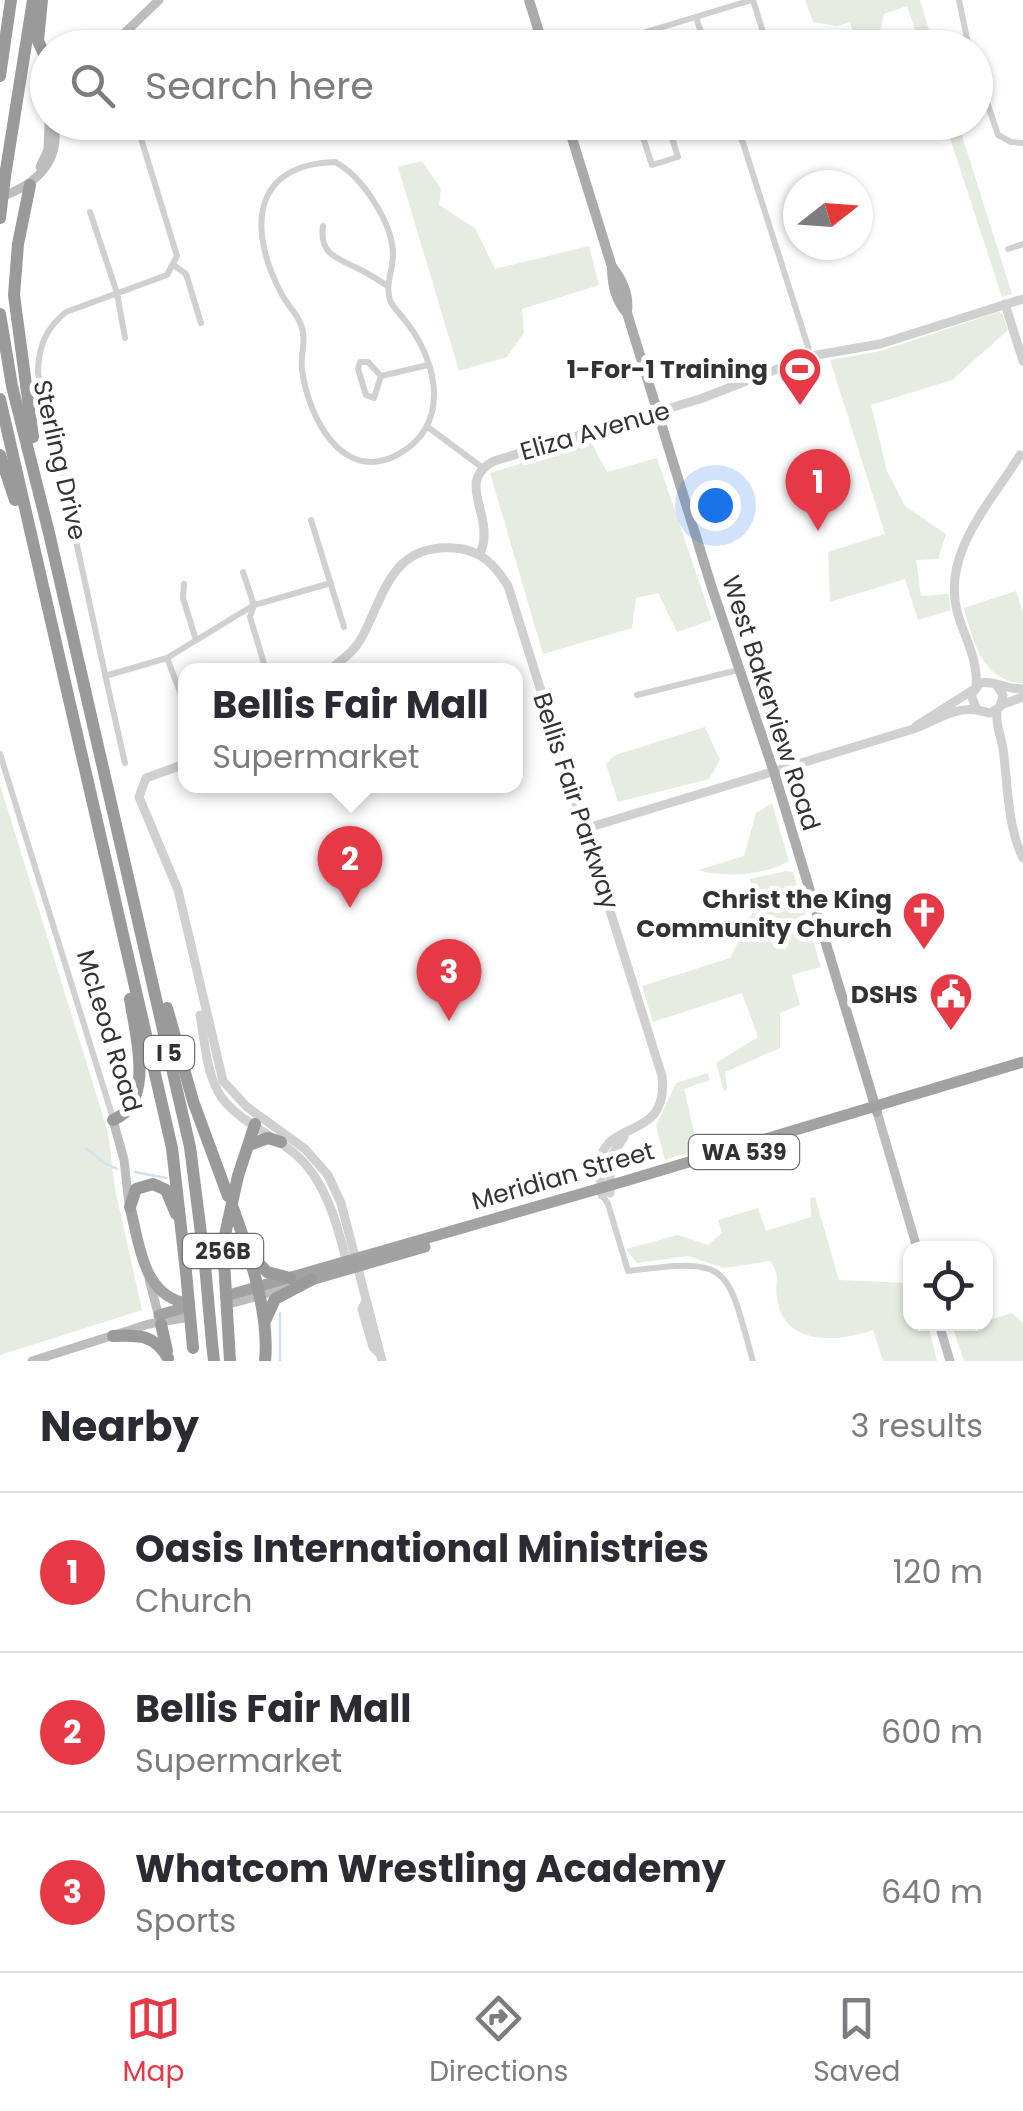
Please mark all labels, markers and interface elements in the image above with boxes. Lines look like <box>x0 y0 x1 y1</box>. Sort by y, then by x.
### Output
search box <box>30 30 993 140</box>
icon: search <box>65 58 120 113</box>
text: Search here <box>145 59 374 112</box>
north arrow <box>783 170 873 260</box>
sports icon: 1-For-1 Training <box>777 346 823 407</box>
place label: 1-For-1 Training <box>567 352 768 387</box>
street label: Sterling Drive <box>25 377 95 543</box>
street label: Eliza Avenue <box>516 393 674 469</box>
pin: 1 <box>786 448 850 531</box>
your location <box>690 480 741 531</box>
street label: West Bakerview Road <box>713 571 829 835</box>
popup <box>178 663 523 793</box>
text: Bellis Fair Mall <box>212 678 489 731</box>
street label: Bellis Fair Parkway <box>524 688 628 914</box>
text: Supermarket <box>212 734 419 779</box>
pin: 2 <box>318 826 382 908</box>
place label: Christ the King Community Church <box>636 882 892 946</box>
church icon: Christ the King Community Church <box>901 890 947 951</box>
pin: 3 <box>416 938 482 1021</box>
street label: McLeod Road <box>68 946 150 1116</box>
public building icon: DSHS <box>928 971 974 1032</box>
place label: DSHS <box>851 977 918 1012</box>
road number: I 5 <box>144 1036 194 1070</box>
street label: Meridian Street <box>468 1133 658 1219</box>
road number: WA 539 <box>689 1135 799 1169</box>
road number: 256B <box>183 1234 263 1268</box>
map controls <box>903 1241 993 1331</box>
button: locate <box>903 1241 993 1331</box>
text: Nearby <box>40 1397 199 1456</box>
text: 3 results <box>850 1403 983 1448</box>
text: Oasis International Ministries <box>135 1522 709 1575</box>
text: 1 <box>66 1549 79 1594</box>
text: 120 m <box>893 1549 983 1594</box>
text: Church <box>135 1578 253 1623</box>
text: Bellis Fair Mall <box>135 1682 412 1735</box>
text: 2 <box>63 1709 82 1754</box>
text: 600 m <box>881 1709 983 1754</box>
text: Supermarket <box>135 1738 342 1783</box>
text: Whatcom Wrestling Academy <box>135 1842 726 1895</box>
text: 3 <box>63 1869 82 1914</box>
text: 640 m <box>881 1869 983 1914</box>
text: Sports <box>135 1898 236 1943</box>
tab: Map <box>122 1991 184 2093</box>
tab: Directions <box>429 1991 568 2093</box>
tab: Saved <box>813 1991 901 2093</box>

